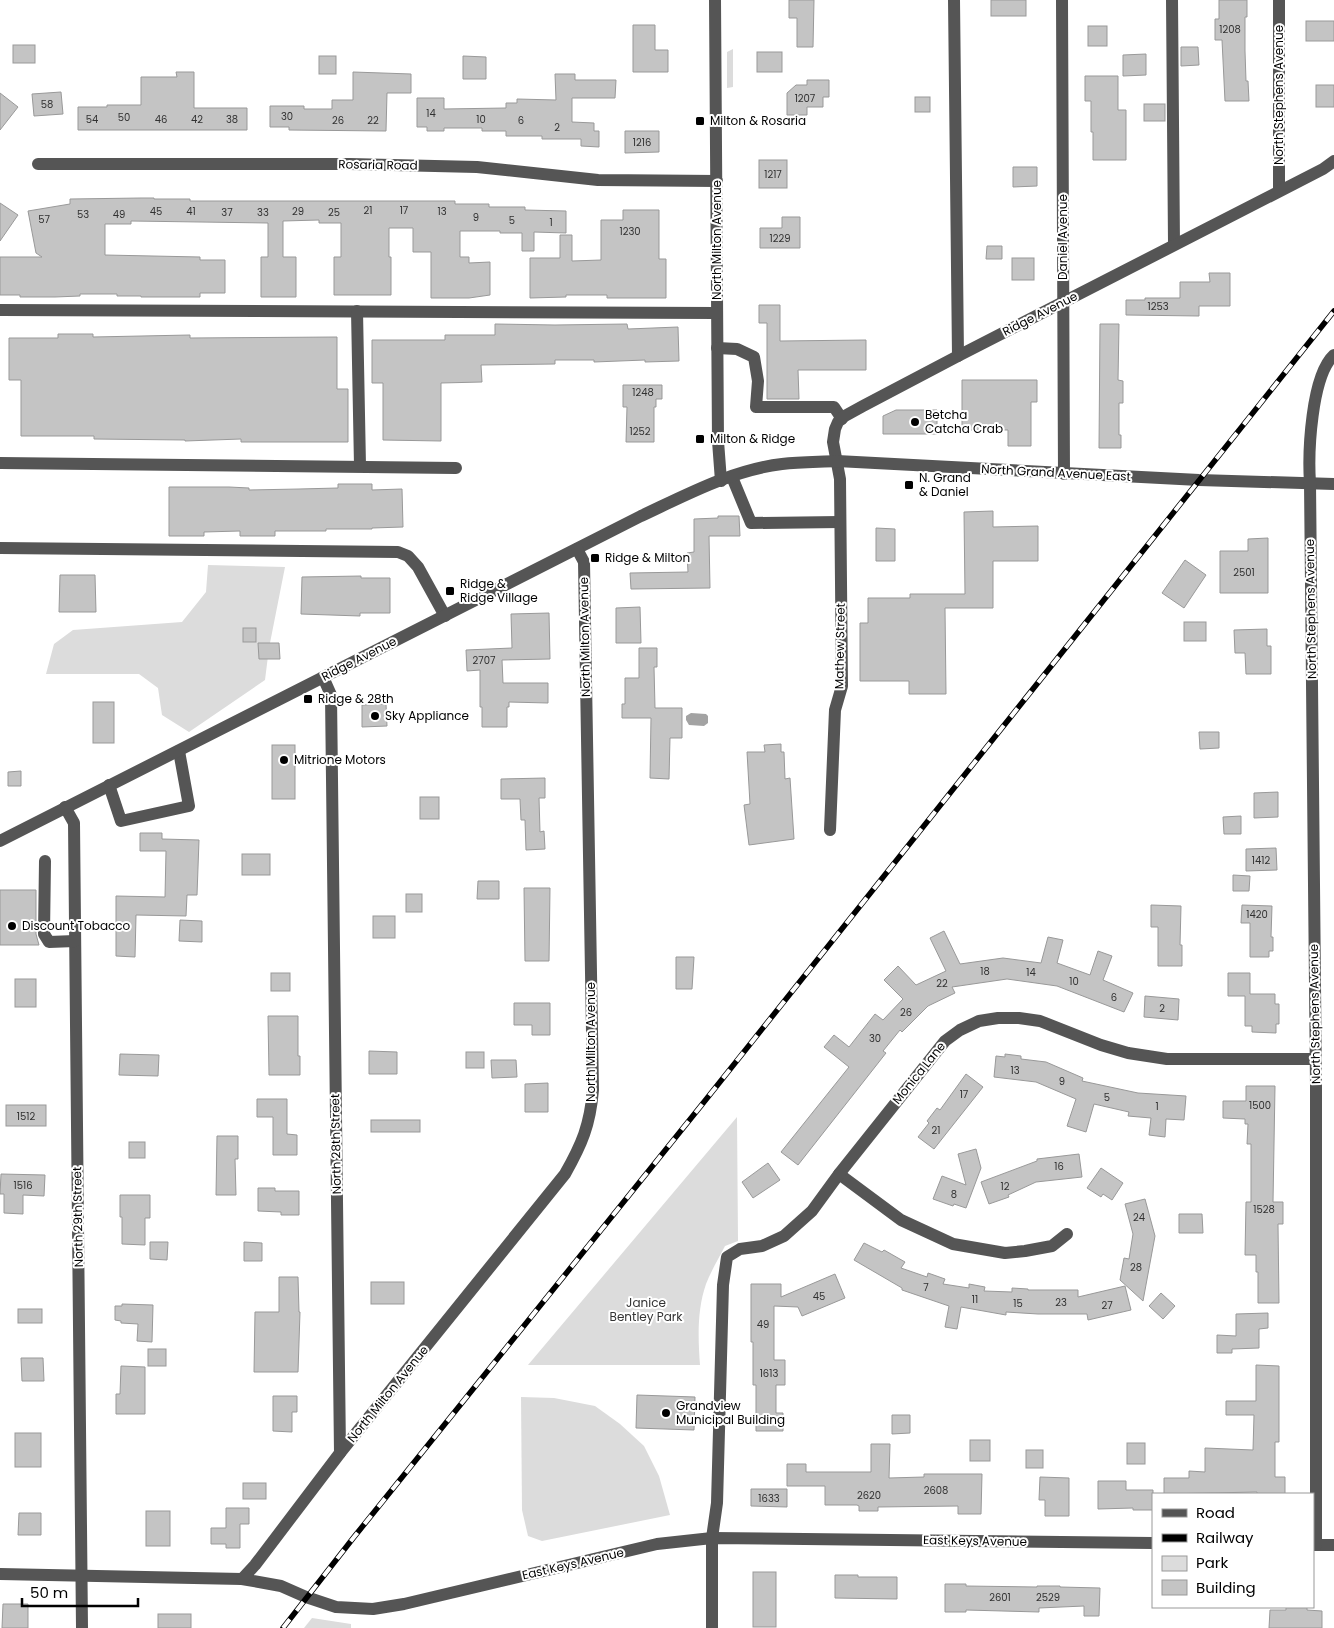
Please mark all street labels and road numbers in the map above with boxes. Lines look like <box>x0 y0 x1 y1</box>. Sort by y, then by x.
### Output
street label: North Stephens Avenue <box>1270 25 1287 165</box>
street label: Rosaria Road <box>338 155 418 174</box>
street label: North Milton Avenue <box>708 180 725 300</box>
street label: Daniel Avenue <box>1054 194 1071 280</box>
street label: Ridge Avenue <box>999 287 1080 340</box>
street label: North Grand Avenue East <box>981 460 1131 485</box>
street label: North Stephens Avenue <box>1301 539 1320 679</box>
street label: North Milton Avenue <box>575 577 594 697</box>
street label: Mathew Street <box>830 603 849 689</box>
street label: Ridge Avenue <box>318 632 399 685</box>
street label: North Stephens Avenue <box>1305 944 1324 1084</box>
street label: North Milton Avenue <box>582 982 599 1102</box>
street label: Monica Lane <box>888 1038 949 1107</box>
street label: North 28th Street <box>326 1094 345 1195</box>
street label: North 29th Street <box>68 1167 87 1268</box>
street label: North Milton Avenue <box>343 1342 432 1446</box>
street label: East Keys Avenue <box>923 1531 1027 1550</box>
street label: East Keys Avenue <box>520 1544 625 1583</box>

